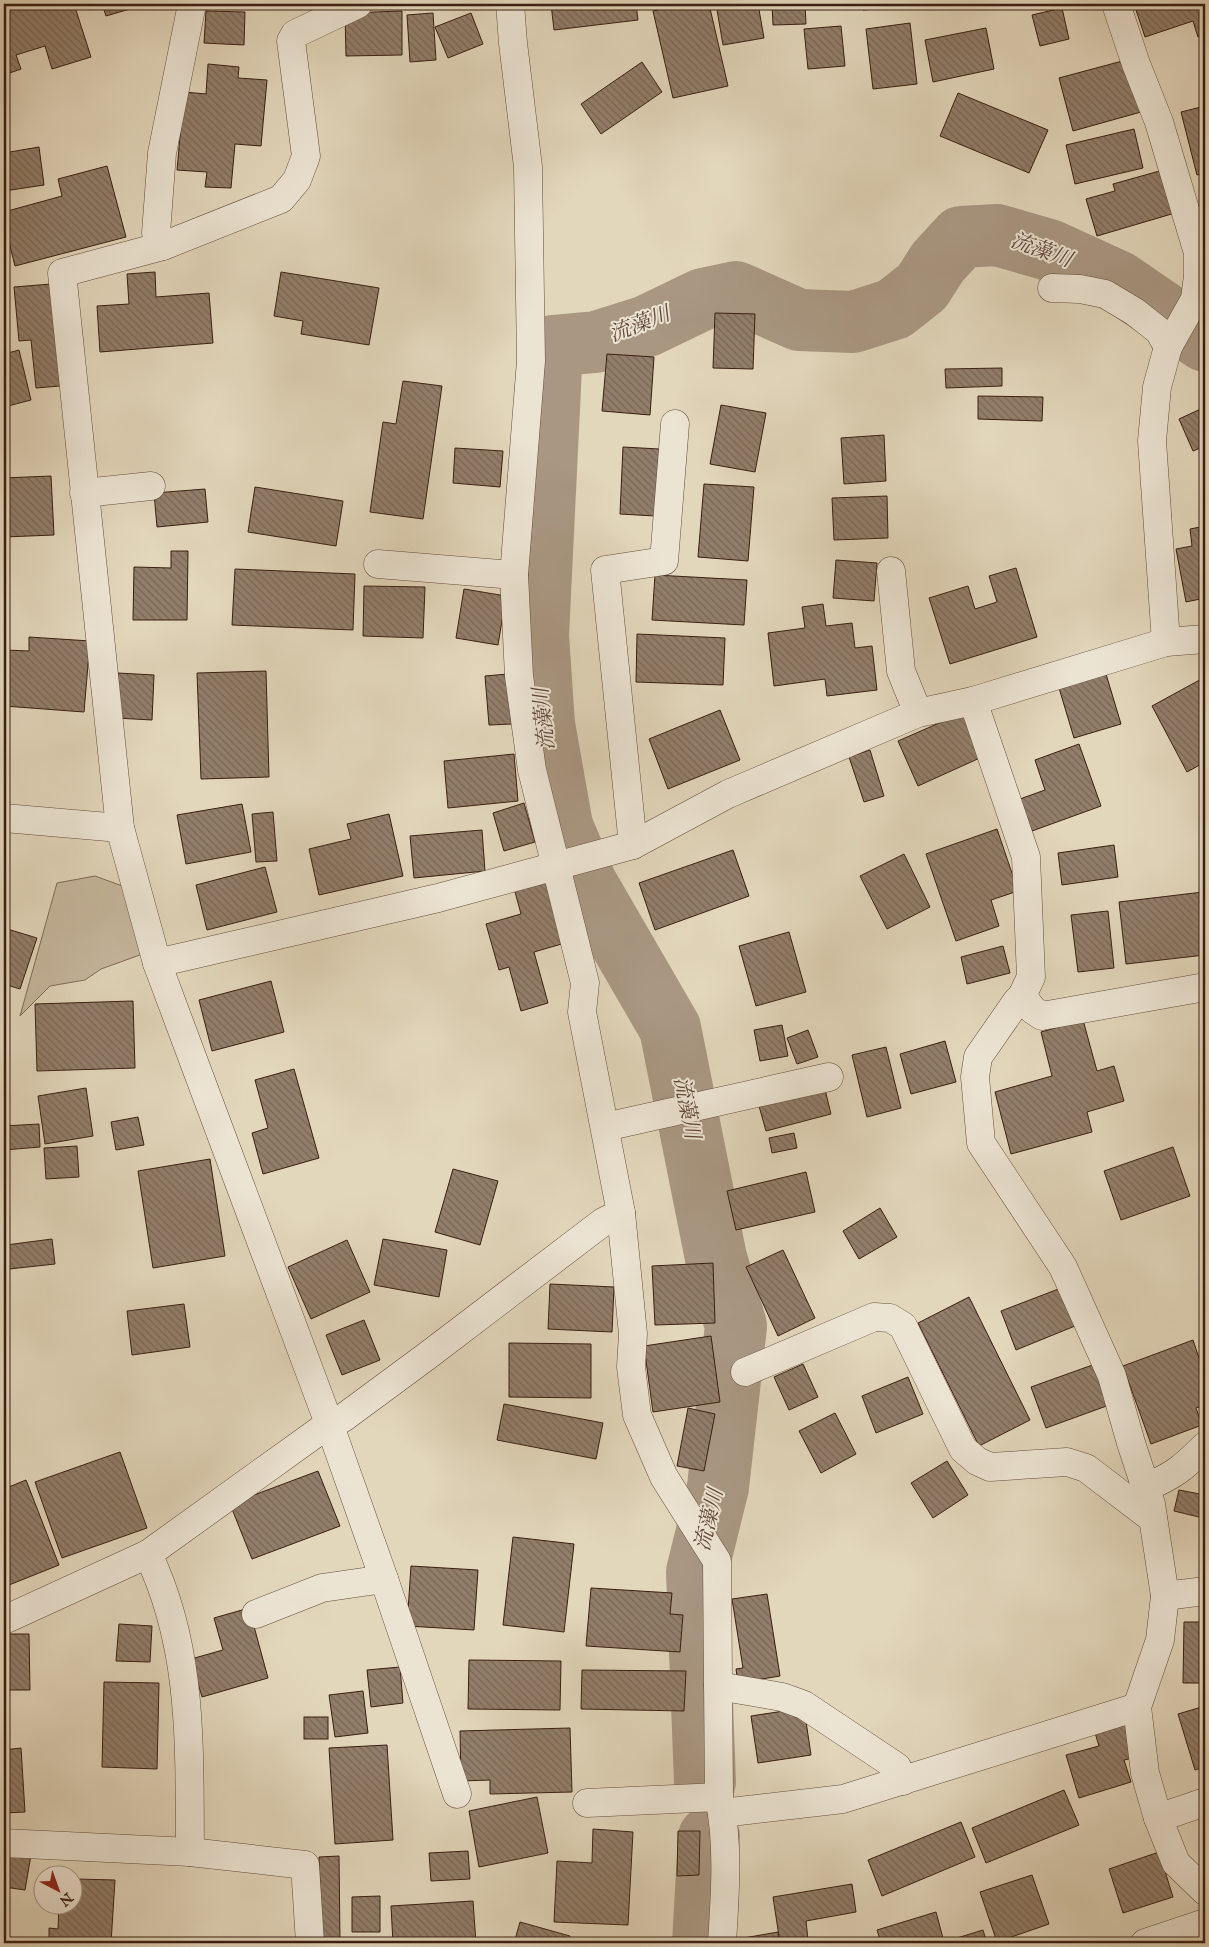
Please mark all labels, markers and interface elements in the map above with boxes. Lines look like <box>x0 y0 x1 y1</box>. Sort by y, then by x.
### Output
water label: 流藻川 <box>1007 228 1077 275</box>
water label: 流藻川 <box>606 300 676 349</box>
water label: 流藻川 <box>528 684 562 752</box>
water label: 流藻川 <box>667 1075 706 1143</box>
water label: 流藻川 <box>690 1484 731 1554</box>
north arrow <box>32 1864 82 1914</box>
text: N <box>55 1888 77 1910</box>

